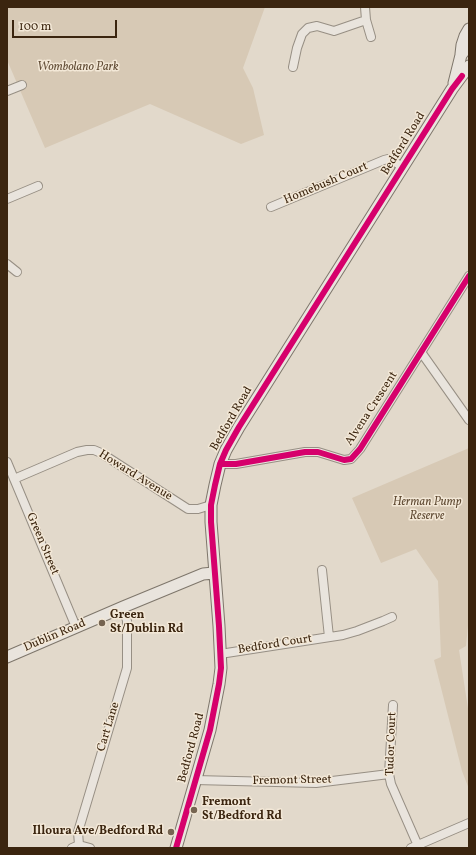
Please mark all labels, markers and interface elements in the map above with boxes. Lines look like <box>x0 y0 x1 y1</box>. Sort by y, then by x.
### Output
scale bar <box>14 12 119 38</box>
text: 100 m <box>19 19 51 35</box>
park label: Wombolano Park <box>37 61 119 75</box>
street label: Bedford Road <box>379 110 429 178</box>
street label: Homebush Court <box>282 160 370 208</box>
street label: Alvena Crescent <box>343 369 401 449</box>
street label: Bedford Road <box>208 384 256 454</box>
street label: Howard Avenue <box>96 448 174 504</box>
park label: Herman Pump Reserve <box>393 496 461 524</box>
street label: Green Street <box>22 511 62 577</box>
place label: Green St/Dublin Rd <box>110 609 183 637</box>
street label: Dublin Road <box>22 617 88 655</box>
marker: Green St/Dublin Rd <box>97 618 107 628</box>
street label: Bedford Court <box>237 632 313 658</box>
street label: Cart Lane <box>95 701 123 753</box>
street label: Bedford Road <box>176 712 208 784</box>
street label: Tudor Court <box>384 712 400 776</box>
street label: Fremont Street <box>252 773 332 789</box>
place label: Fremont St/Bedford Rd <box>202 796 282 824</box>
marker: Fremont St/Bedford Rd <box>189 805 199 815</box>
place label: Illoura Ave/Bedford Rd <box>33 825 163 839</box>
marker: Illoura Ave/Bedford Rd <box>166 827 176 837</box>

